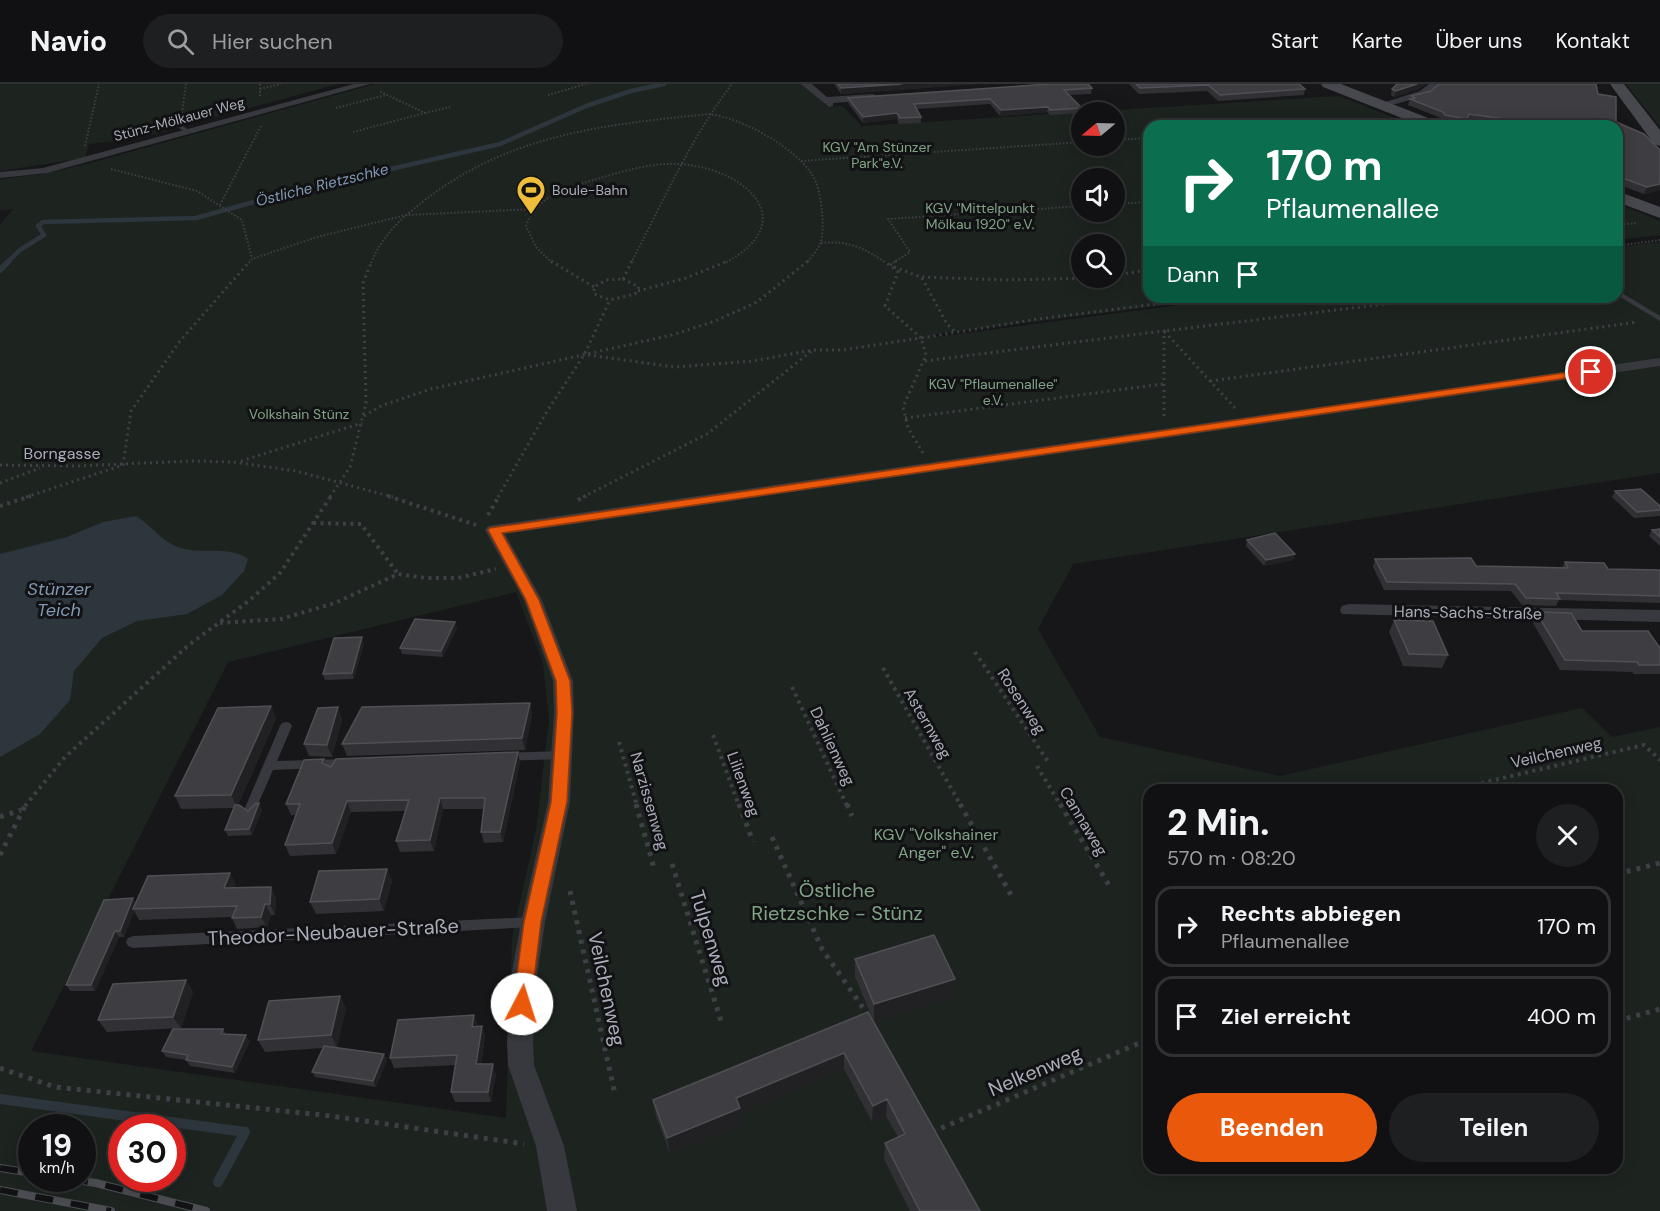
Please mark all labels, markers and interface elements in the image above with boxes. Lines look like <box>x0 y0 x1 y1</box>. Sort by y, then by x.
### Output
search box <box>143 14 563 68</box>
text: Navio <box>30 23 107 60</box>
icon: search <box>164 25 197 58</box>
text: Hier suchen <box>212 27 333 56</box>
text: Start <box>1271 27 1319 55</box>
text: Karte <box>1352 27 1403 55</box>
text: Über uns <box>1436 27 1522 55</box>
text: Kontakt <box>1555 27 1630 55</box>
street label: Stünz-Mölkauer Weg <box>112 93 247 145</box>
north arrow <box>1071 102 1125 156</box>
map controls <box>1071 102 1125 288</box>
park label: KGV "Am Stünzer Park"e.V. <box>822 138 932 172</box>
text: 170 m <box>1266 138 1383 193</box>
icon: right <box>1167 144 1245 222</box>
water label: Östliche Rietzschke <box>254 159 391 211</box>
button: sound <box>1071 168 1125 222</box>
sports icon: Boule-Bahn <box>515 174 547 216</box>
place label: Boule-Bahn <box>552 181 628 199</box>
text: Pflaumenallee <box>1266 191 1439 226</box>
park label: KGV "Mittelpunkt Mölkau 1920" e.V. <box>925 199 1035 233</box>
button: search <box>1071 234 1125 288</box>
icon: arrive <box>1231 258 1264 291</box>
text: Dann <box>1167 260 1219 289</box>
pin <box>1565 346 1616 397</box>
icon: arrive <box>1574 355 1607 388</box>
park label: KGV "Pflaumenallee" e.V. <box>929 375 1057 409</box>
park label: Volkshain Stünz <box>249 405 349 423</box>
street label: Borngasse <box>23 443 101 464</box>
water label: Stünzer Teich <box>27 577 92 622</box>
street label: Hans-Sachs-Straße <box>1394 601 1542 624</box>
street label: Rosenweg <box>992 664 1051 738</box>
street label: Asternweg <box>899 684 956 763</box>
street label: Dahlienweg <box>805 703 860 789</box>
street label: Veilchenweg <box>1509 732 1604 773</box>
street label: Lilienweg <box>722 749 765 820</box>
street label: Narzissenweg <box>625 750 674 853</box>
street label: Cannaweg <box>1055 783 1112 860</box>
text: 2 Min. <box>1167 799 1269 846</box>
button: close <box>1536 804 1599 867</box>
park label: KGV "Volkshainer Anger" e.V. <box>874 824 998 863</box>
text: 570 m · 08:20 <box>1167 845 1296 871</box>
park label: Östliche Rietzschke - Stünz <box>751 877 923 926</box>
street label: Tulpenweg <box>684 887 738 989</box>
text: Rechts abbiegen <box>1221 899 1401 928</box>
icon: right <box>1170 910 1203 943</box>
street label: Theodor-Neubauer-Straße <box>207 912 459 952</box>
text: 170 m <box>1537 912 1596 941</box>
text: Pflaumenallee <box>1221 928 1349 954</box>
street label: Veilchenweg <box>582 930 632 1048</box>
position arrow <box>490 972 554 1036</box>
icon: arrive <box>1170 1000 1203 1033</box>
text: Ziel erreicht <box>1221 1002 1351 1031</box>
text: 400 m <box>1527 1002 1596 1031</box>
street label: Nelkenweg <box>984 1040 1086 1102</box>
button: Beenden <box>1167 1093 1377 1162</box>
button: Teilen <box>1389 1093 1599 1162</box>
speed limit sign: 30 <box>108 1114 186 1192</box>
text: 19 <box>42 1126 72 1165</box>
text: km/h <box>39 1158 75 1178</box>

